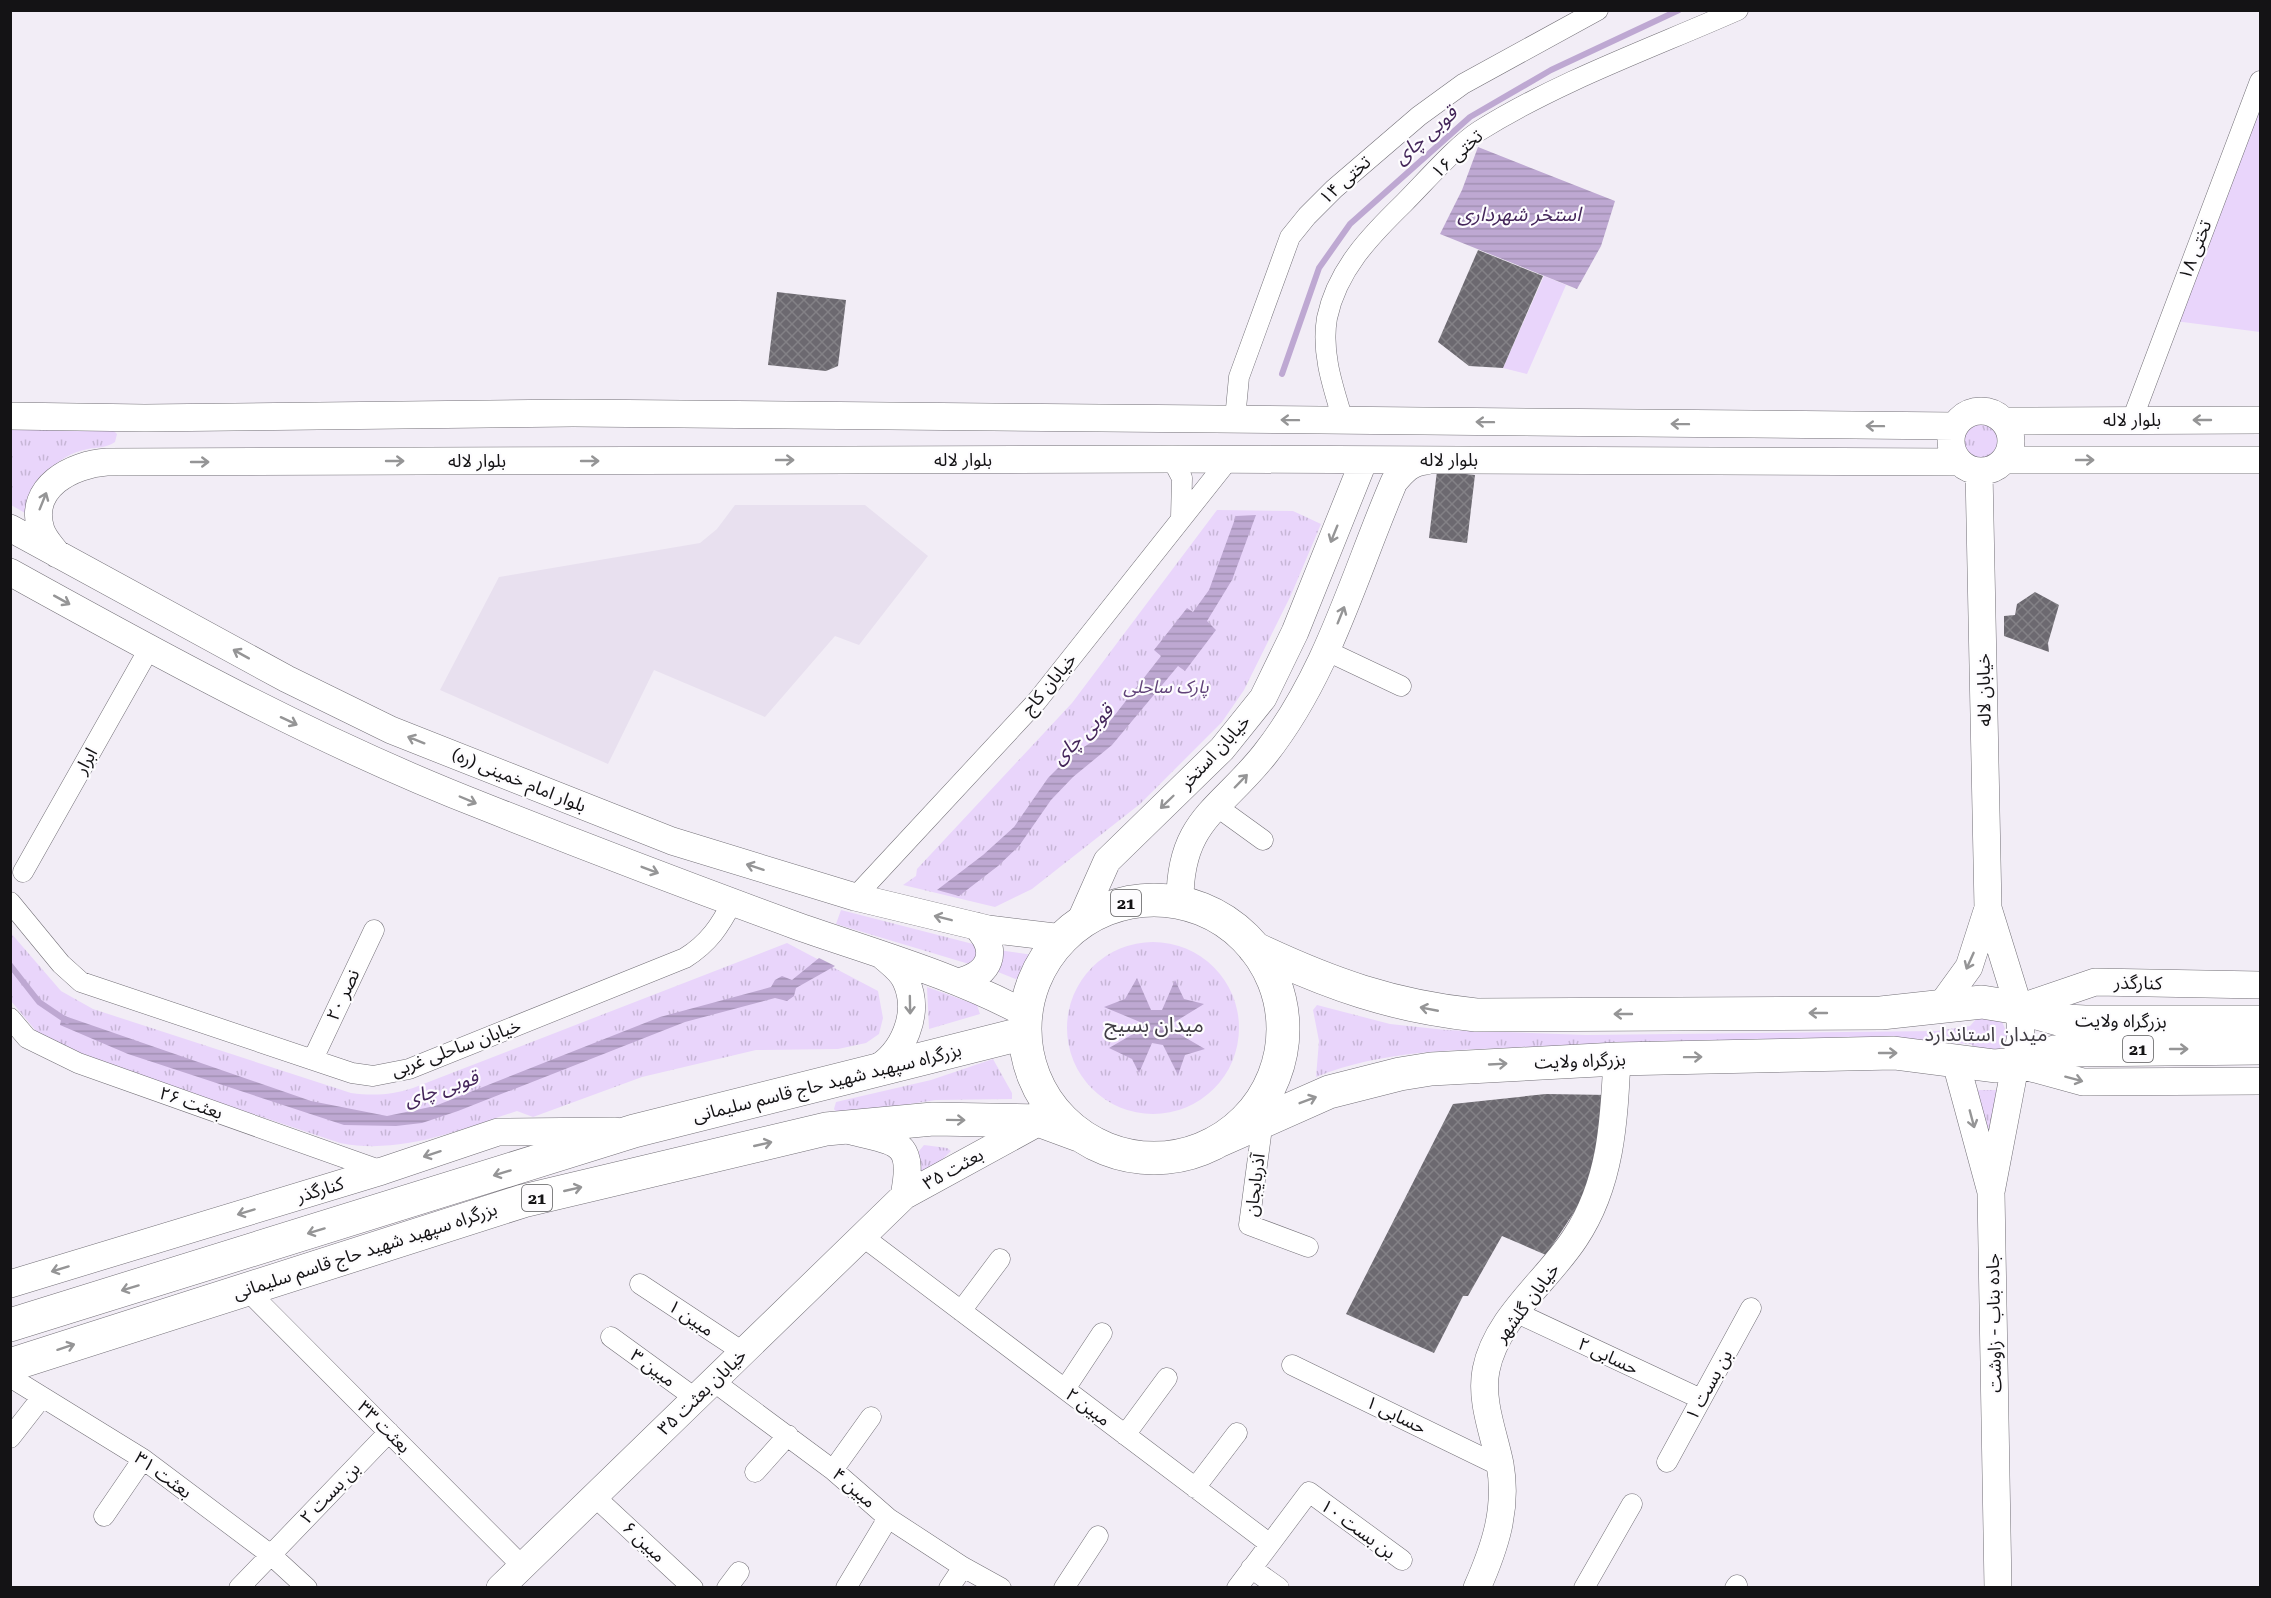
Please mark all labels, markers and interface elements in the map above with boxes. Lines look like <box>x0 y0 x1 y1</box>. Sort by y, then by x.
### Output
water label: قوبی چای <box>1388 100 1464 170</box>
street label: تختی ۱۶ <box>1427 125 1487 183</box>
street label: تختی ۱۴ <box>1315 151 1375 209</box>
water label: استخر شهرداری <box>1457 202 1583 226</box>
street label: تختی ۱۸ <box>2174 217 2216 283</box>
street label: بلوار لاله <box>2103 409 2161 431</box>
one-way arrow <box>1281 414 1301 425</box>
one-way arrow <box>2193 414 2213 426</box>
one-way arrow <box>1476 416 1496 427</box>
one-way arrow <box>1671 418 1691 430</box>
one-way arrow <box>1866 420 1886 432</box>
street label: بلوار لاله <box>934 449 992 471</box>
street label: بلوار لاله <box>1420 449 1478 471</box>
street label: بلوار لاله <box>448 450 506 472</box>
one-way arrow <box>775 454 795 466</box>
one-way arrow <box>2074 454 2094 466</box>
one-way arrow <box>385 455 405 467</box>
one-way arrow <box>580 455 600 467</box>
one-way arrow <box>190 456 210 468</box>
one-way arrow <box>39 493 50 511</box>
one-way arrow <box>1328 524 1339 542</box>
one-way arrow <box>52 595 70 606</box>
one-way arrow <box>1336 607 1347 625</box>
one-way arrow <box>232 648 250 659</box>
street label: خیابان کاج <box>1017 649 1083 721</box>
street label: خیابان لاله <box>1972 653 1996 727</box>
park label: پارک ساحلی <box>1123 676 1209 699</box>
water label: قوبی چای <box>1046 698 1120 770</box>
street label: خیابان استخر <box>1174 710 1255 794</box>
one-way arrow <box>280 716 298 728</box>
one-way arrow <box>407 733 425 744</box>
street label: بلوار امام خمینی (ره) <box>447 743 589 820</box>
street label: ابرار <box>69 744 102 779</box>
one-way arrow <box>1233 773 1248 788</box>
one-way arrow <box>458 795 476 806</box>
one-way arrow <box>1160 795 1175 809</box>
one-way arrow <box>746 861 765 872</box>
one-way arrow <box>640 865 659 876</box>
road number: 21 <box>1111 890 1141 916</box>
one-way arrow <box>934 912 953 924</box>
one-way arrow <box>1964 952 1976 970</box>
street label: نصر ۲۰ <box>322 966 364 1024</box>
street label: کنارگذر <box>2113 972 2163 994</box>
one-way arrow <box>904 994 916 1014</box>
one-way arrow <box>1419 1003 1439 1014</box>
one-way arrow <box>1809 1007 1829 1019</box>
one-way arrow <box>1614 1008 1634 1020</box>
street label: بزرگراه ولایت <box>2075 1009 2167 1033</box>
district label: میدان بسیج <box>1104 1013 1204 1040</box>
street label: خیابان ساحلی غربی <box>388 1014 524 1082</box>
district label: میدان استاندارد <box>1925 1022 2047 1046</box>
road number: 21 <box>2123 1036 2153 1062</box>
street label: بزرگراه سپهبد شهید حاج قاسم سلیمانی <box>690 1039 964 1129</box>
one-way arrow <box>2168 1043 2188 1055</box>
one-way arrow <box>1878 1047 1898 1059</box>
street label: بزرگراه ولایت <box>1534 1048 1626 1074</box>
one-way arrow <box>1683 1051 1703 1063</box>
one-way arrow <box>1488 1059 1508 1070</box>
water label: قوبی چای <box>401 1064 483 1112</box>
one-way arrow <box>2064 1074 2083 1085</box>
street label: بعثت ۲۶ <box>157 1082 226 1123</box>
one-way arrow <box>1298 1094 1316 1105</box>
one-way arrow <box>1966 1109 1978 1128</box>
one-way arrow <box>945 1114 965 1125</box>
one-way arrow <box>753 1138 772 1149</box>
street label: بعثت ۳۵ <box>919 1143 987 1194</box>
one-way arrow <box>423 1149 442 1160</box>
street label: آذربایجان <box>1240 1151 1270 1218</box>
one-way arrow <box>493 1168 512 1179</box>
street label: کنارگذر <box>293 1172 347 1208</box>
one-way arrow <box>563 1183 582 1195</box>
road number: 21 <box>522 1185 552 1211</box>
street label: بزرگراه سپهبد شهید حاج قاسم سلیمانی <box>230 1198 500 1306</box>
one-way arrow <box>237 1207 256 1218</box>
one-way arrow <box>307 1226 326 1237</box>
street label: جاده بناب - زاوشت <box>1982 1253 2006 1393</box>
street label: خیابان گلشهر <box>1489 1259 1564 1348</box>
one-way arrow <box>51 1264 70 1275</box>
one-way arrow <box>120 1284 139 1295</box>
street label: مبین ۱ <box>664 1295 718 1341</box>
street label: حسابی ۲ <box>1574 1332 1642 1380</box>
one-way arrow <box>56 1340 75 1351</box>
street label: مبین ۳ <box>626 1344 680 1392</box>
street label: خیابان بعثت ۳۵ <box>653 1344 751 1440</box>
street label: بن بست ۱ <box>1681 1346 1737 1424</box>
street label: مبین ۲ <box>1061 1383 1115 1431</box>
street label: حسابی ۱ <box>1362 1391 1430 1439</box>
street label: بعثت ۳۳ <box>354 1396 415 1457</box>
street label: بعثت ۳۱ <box>131 1447 196 1502</box>
street label: بن بست ۲ <box>295 1458 365 1528</box>
street label: مبین ۴ <box>828 1463 880 1513</box>
street label: بن بست ۱۰ <box>1316 1494 1400 1564</box>
street label: مبین ۶ <box>618 1517 670 1567</box>

